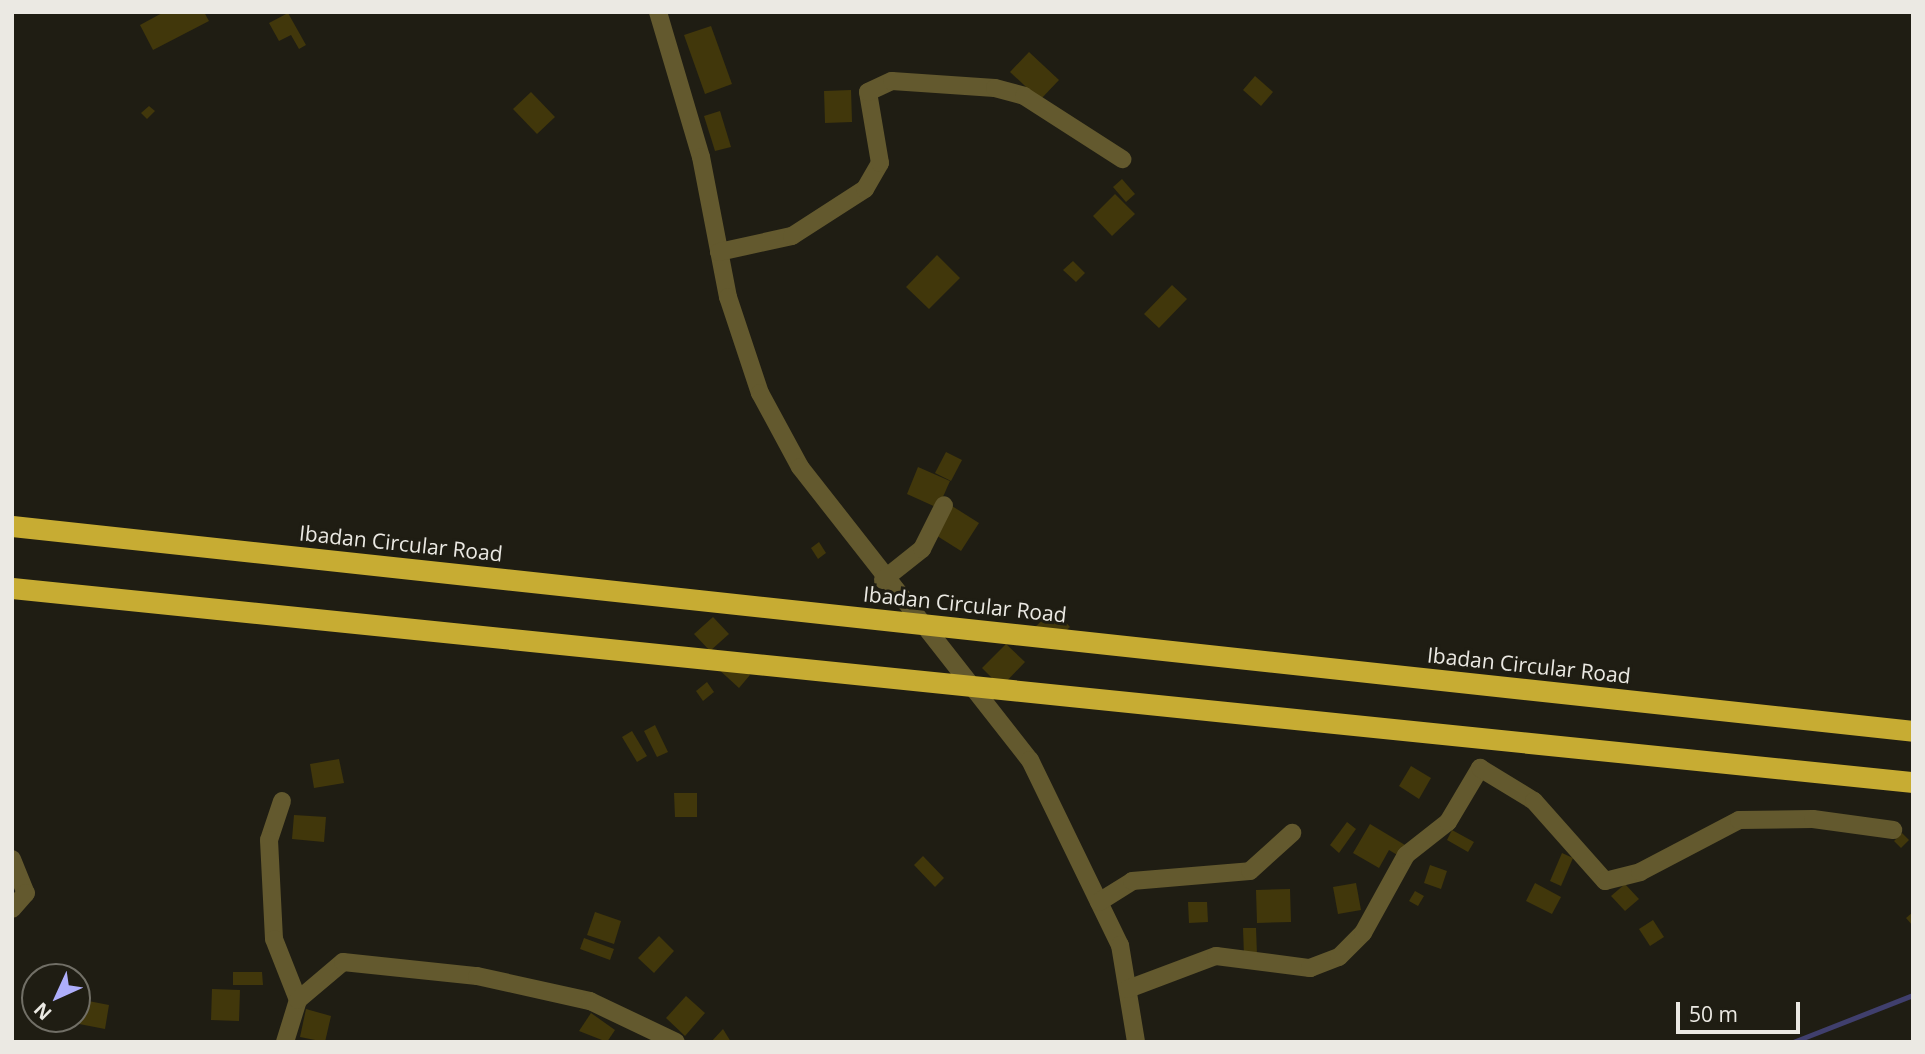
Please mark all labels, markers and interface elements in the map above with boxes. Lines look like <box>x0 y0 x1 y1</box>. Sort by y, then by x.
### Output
street label: Ibadan Circular Road <box>298 520 504 566</box>
street label: Ibadan Circular Road <box>862 581 1068 627</box>
street label: Ibadan Circular Road <box>1426 642 1632 688</box>
north arrow <box>21 963 91 1033</box>
scale bar <box>1680 988 1804 1032</box>
text: N <box>28 997 57 1026</box>
text: 50 m <box>1689 1000 1738 1028</box>

